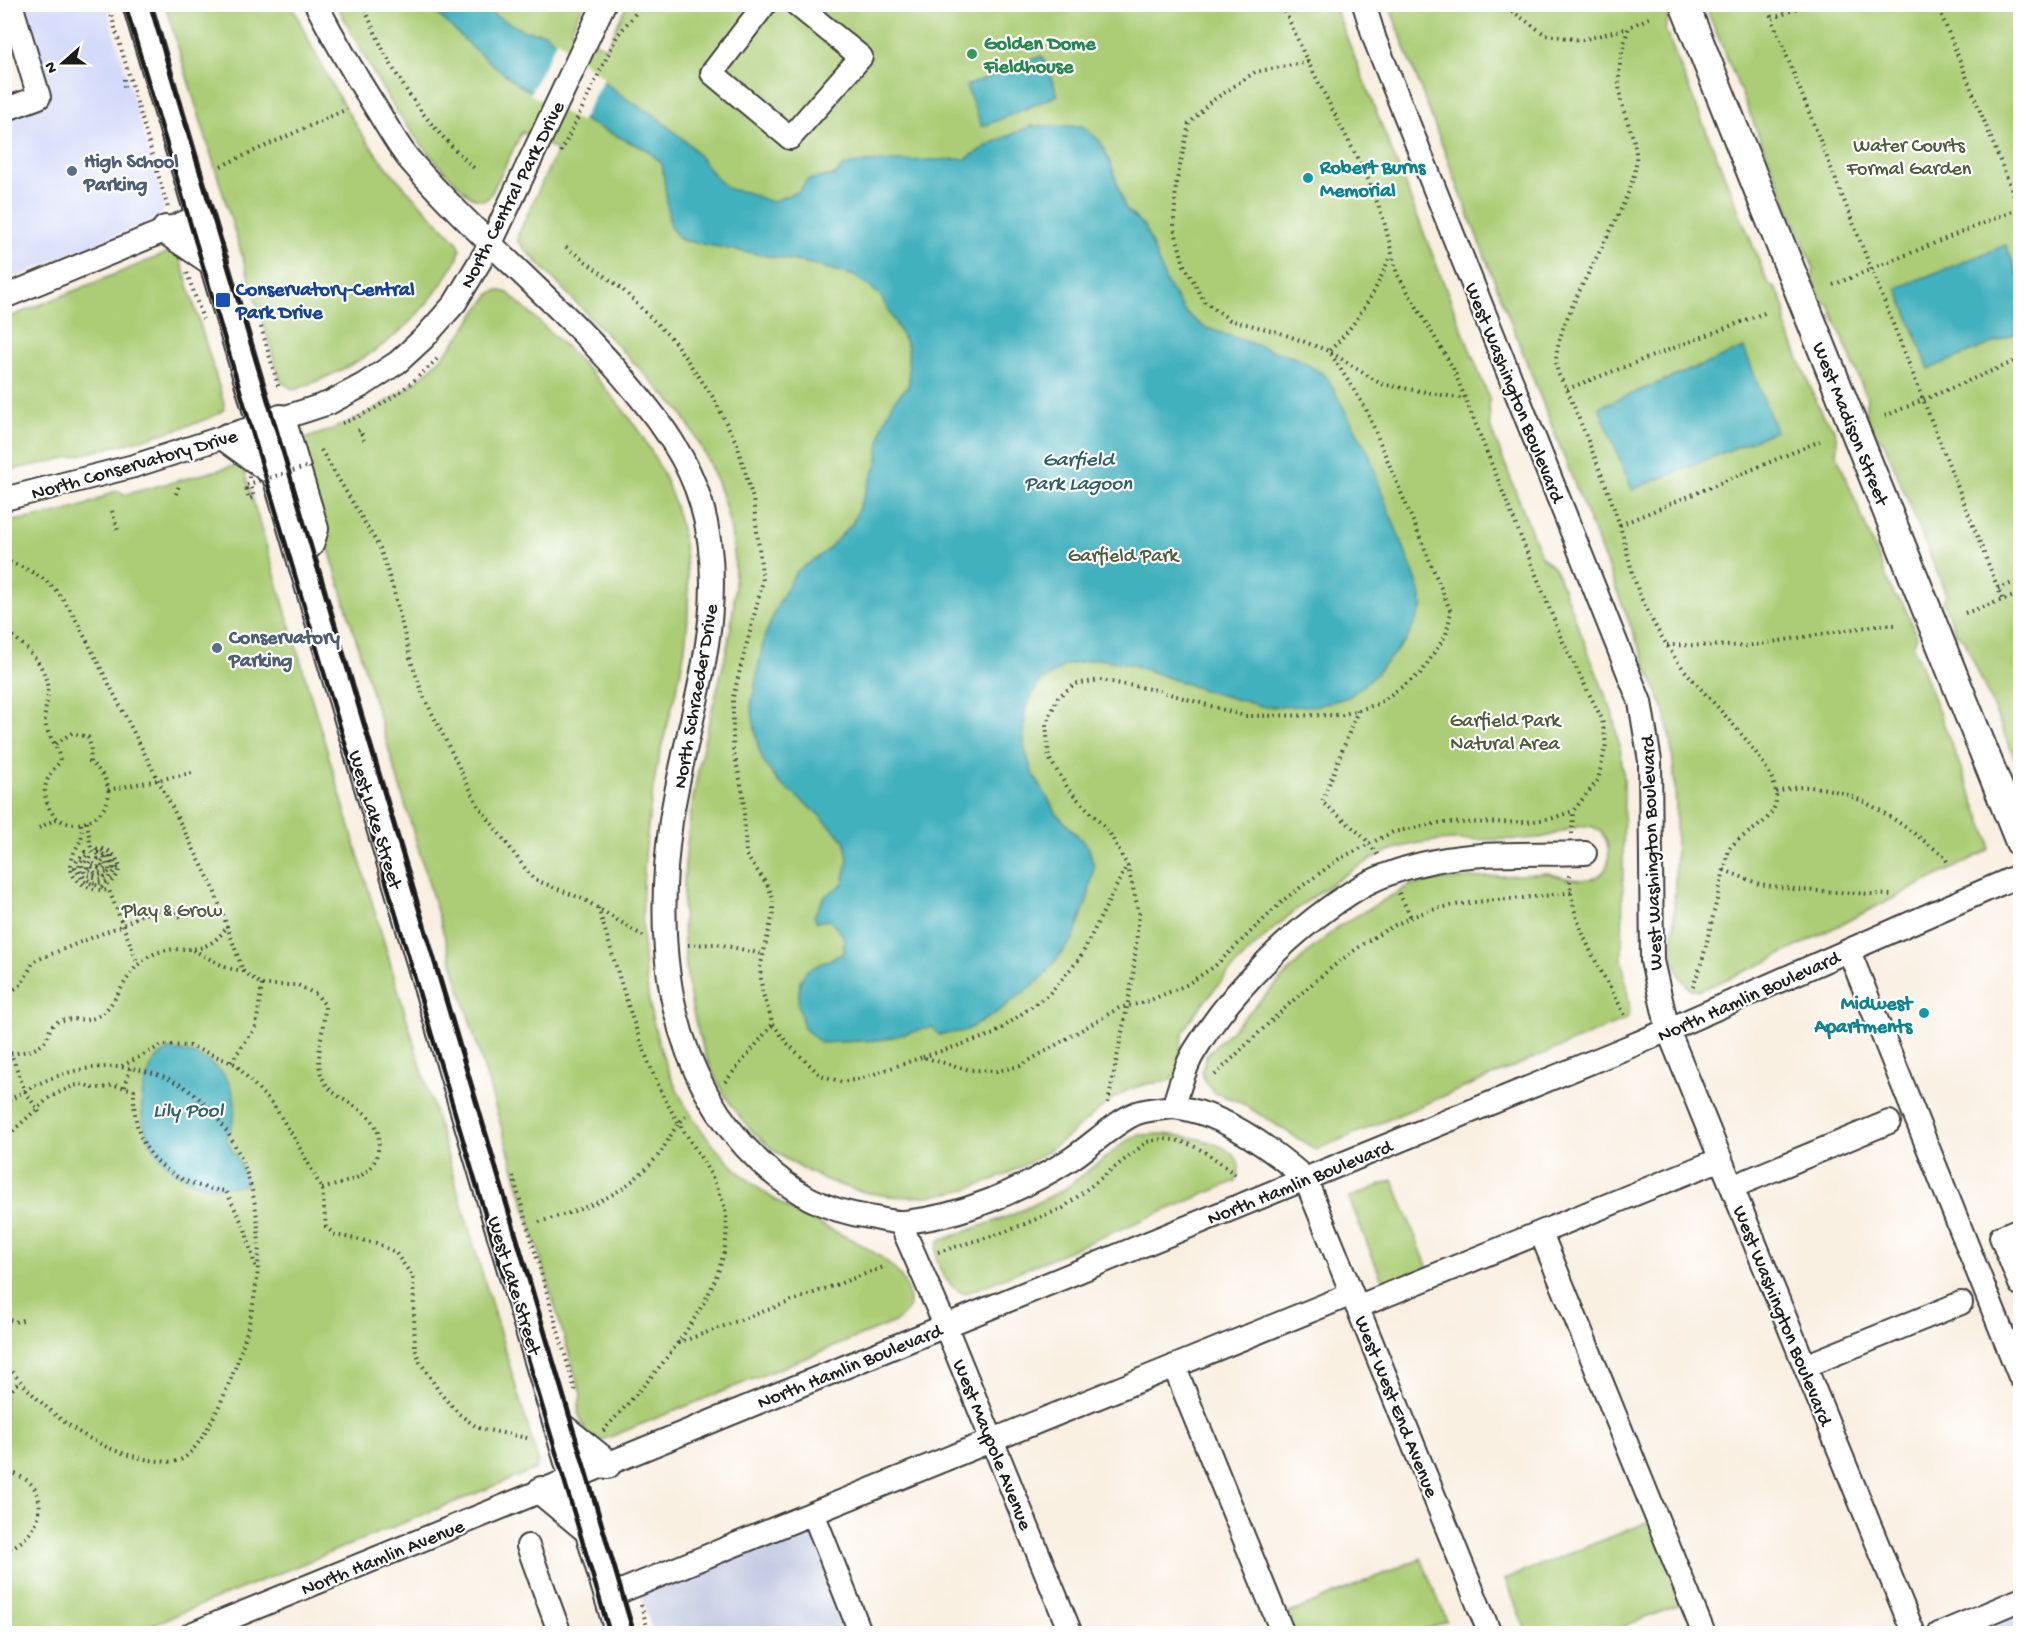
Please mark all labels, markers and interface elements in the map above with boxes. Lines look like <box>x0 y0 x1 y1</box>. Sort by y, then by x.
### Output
north arrow <box>33 33 93 93</box>
place label: Golden Dome Fieldhouse <box>983 34 1096 80</box>
marker: Golden Dome Fieldhouse <box>965 47 979 61</box>
text: N <box>41 58 63 75</box>
street label: North Central Park Drive <box>457 98 572 293</box>
park label: Water Courts Formal Garden <box>1846 136 1972 182</box>
place label: High School Parking <box>83 152 179 198</box>
place label: Robert Burns Memorial <box>1319 158 1427 204</box>
marker: High School Parking <box>65 164 79 178</box>
marker: Robert Burns Memorial <box>1301 171 1315 185</box>
place label: Conservatory-Central Park Drive <box>235 280 415 326</box>
street label: West Washington Boulevard <box>1458 280 1568 509</box>
marker: Conservatory-Central Park Drive <box>214 291 232 309</box>
street label: West Madison Street <box>1806 339 1893 511</box>
street label: North Conservatory Drive <box>29 426 241 507</box>
water label: Garfield Park Lagoon <box>1024 449 1133 498</box>
park label: Garfield Park <box>1068 546 1180 569</box>
street label: North Schraeder Drive <box>670 602 725 791</box>
place label: Conservatory Parking <box>228 628 340 674</box>
marker: Conservatory Parking <box>210 641 224 655</box>
park label: Garfield Park Natural Area <box>1450 711 1562 757</box>
street label: West Washington Boulevard <box>1638 733 1669 971</box>
street label: West Lake Street <box>342 748 406 894</box>
park label: Play & Grow <box>121 901 223 924</box>
street label: North Hamlin Boulevard <box>1655 947 1846 1049</box>
place label: Midwest Apartments <box>1813 994 1914 1040</box>
marker: Midwest Apartments <box>1917 1006 1931 1020</box>
water label: Lily Pool <box>153 1100 224 1125</box>
street label: North Hamlin Boulevard <box>1205 1136 1398 1232</box>
street label: West Washington Boulevard <box>1726 1203 1836 1432</box>
street label: West Lake Street <box>481 1214 545 1360</box>
street label: West West End Avenue <box>1348 1313 1442 1502</box>
street label: North Hamlin Boulevard <box>755 1320 948 1416</box>
street label: West Maypole Avenue <box>946 1357 1036 1535</box>
street label: North Hamlin Avenue <box>298 1516 469 1603</box>

